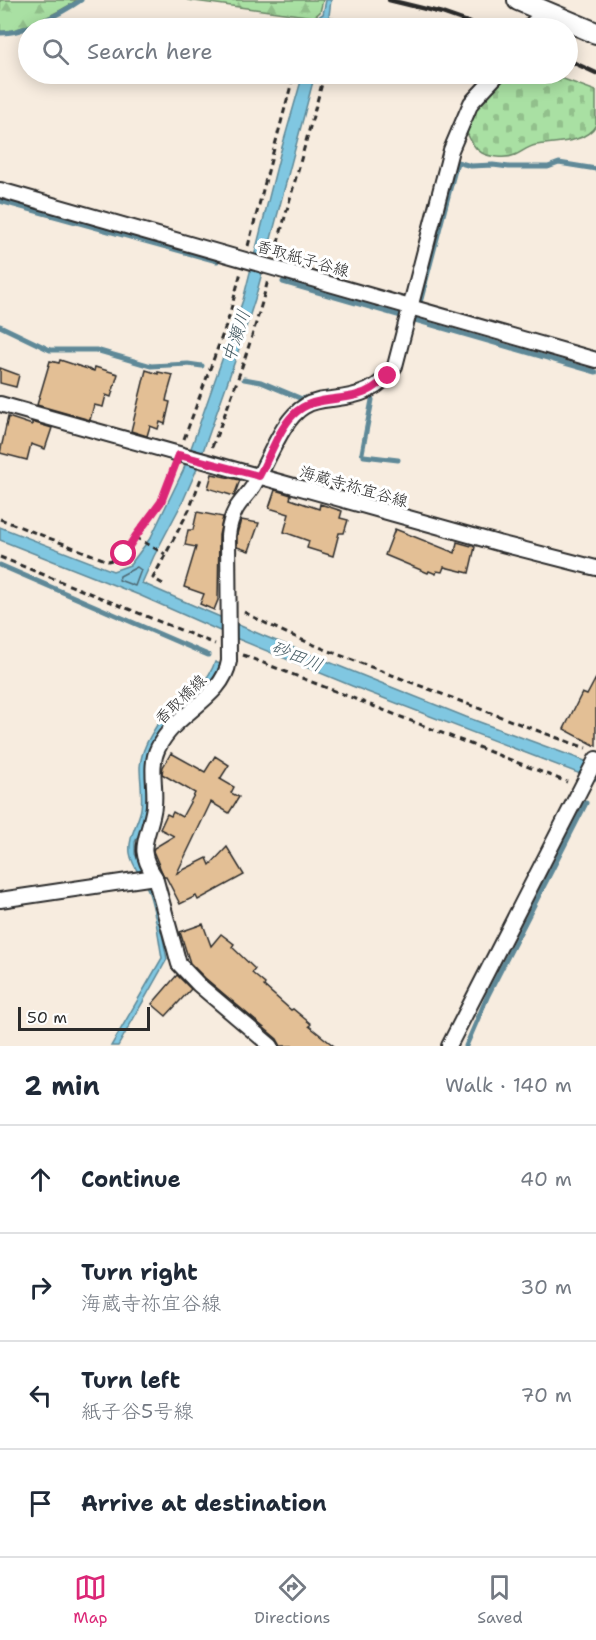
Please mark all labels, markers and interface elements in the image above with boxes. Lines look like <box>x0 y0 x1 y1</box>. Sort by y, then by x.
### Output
search box <box>18 18 578 84</box>
icon: search <box>39 35 72 68</box>
text: Search here <box>87 37 213 66</box>
street label: 香取紙子谷線 <box>254 235 352 282</box>
water label: 中瀬川 <box>216 307 256 365</box>
route end <box>374 362 400 388</box>
street label: 海蔵寺祢宜谷線 <box>297 461 411 512</box>
route start <box>110 540 136 566</box>
water label: 砂田川 <box>267 635 327 677</box>
street label: 香取橋線 <box>150 670 211 729</box>
scale bar <box>18 1004 150 1032</box>
text: 50 m <box>27 1007 67 1028</box>
text: 2 min <box>24 1068 100 1103</box>
text: Walk · 140 m <box>445 1072 572 1098</box>
icon: ahead <box>24 1163 57 1196</box>
text: Continue <box>81 1165 181 1194</box>
text: 40 m <box>520 1166 572 1192</box>
text: Turn right <box>81 1258 198 1287</box>
icon: right <box>24 1271 57 1304</box>
text: 30 m <box>520 1274 572 1300</box>
text: 海蔵寺祢宜谷線 <box>81 1290 221 1316</box>
text: Turn left <box>81 1366 180 1395</box>
icon: left <box>24 1379 57 1412</box>
text: 70 m <box>520 1382 572 1408</box>
text: 紙子谷5号線 <box>81 1398 193 1424</box>
icon: arrive <box>24 1487 57 1520</box>
text: Arrive at destination <box>81 1489 327 1518</box>
tab: Map <box>73 1571 108 1628</box>
tab: Directions <box>254 1571 331 1628</box>
tab: Saved <box>477 1571 523 1628</box>

